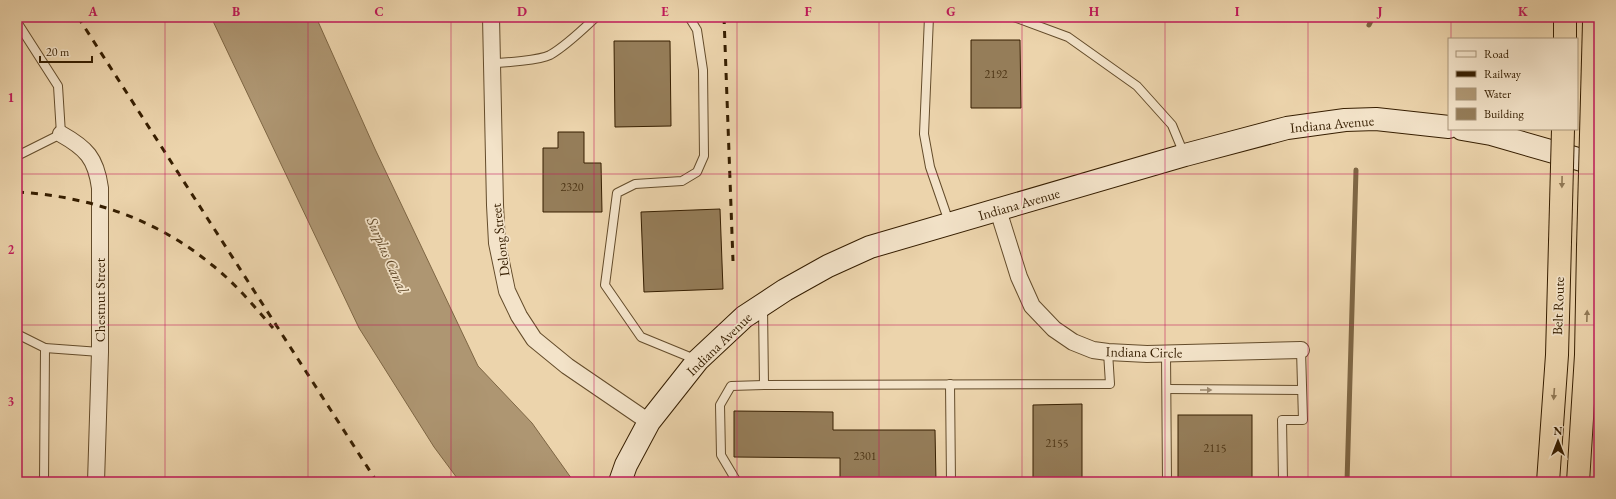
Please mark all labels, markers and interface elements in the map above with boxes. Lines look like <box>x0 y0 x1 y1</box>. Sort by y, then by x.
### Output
text: A <box>87 3 98 20</box>
text: B <box>232 3 240 20</box>
text: C <box>374 3 384 20</box>
text: D <box>517 3 527 20</box>
text: E <box>661 3 669 20</box>
text: F <box>804 3 812 20</box>
text: G <box>946 3 956 20</box>
text: H <box>1089 3 1100 20</box>
text: I <box>1235 3 1240 20</box>
text: J <box>1376 3 1383 20</box>
text: K <box>1518 3 1529 20</box>
scale bar <box>40 38 92 64</box>
legend <box>1448 38 1578 130</box>
text: 20 m <box>46 44 70 60</box>
text: Road <box>1484 46 1510 62</box>
house number: 2192 <box>984 66 1008 82</box>
text: Railway <box>1484 66 1522 82</box>
text: Water <box>1484 86 1511 102</box>
text: 1 <box>8 89 15 106</box>
text: Building <box>1484 106 1525 122</box>
street label: Indiana Avenue <box>1289 111 1375 137</box>
one-way arrow <box>1559 176 1565 189</box>
house number: 2320 <box>560 179 584 195</box>
street label: Indiana Avenue <box>976 184 1062 224</box>
street label: Delong Street <box>487 202 513 278</box>
water label: Surplus Canal <box>362 213 413 297</box>
text: 2 <box>8 241 15 258</box>
street label: Chestnut Street <box>91 257 109 342</box>
street label: Belt Route <box>1548 276 1568 335</box>
street label: Indiana Avenue <box>682 308 756 380</box>
one-way arrow <box>1583 310 1590 322</box>
street label: Indiana Circle <box>1106 342 1183 362</box>
one-way arrow <box>1200 387 1213 393</box>
one-way arrow <box>1551 388 1557 401</box>
text: 3 <box>8 393 15 410</box>
north arrow <box>1538 421 1578 461</box>
text: N <box>1554 424 1563 438</box>
house number: 2155 <box>1045 435 1069 451</box>
house number: 2115 <box>1203 440 1227 456</box>
house number: 2301 <box>853 448 877 464</box>

